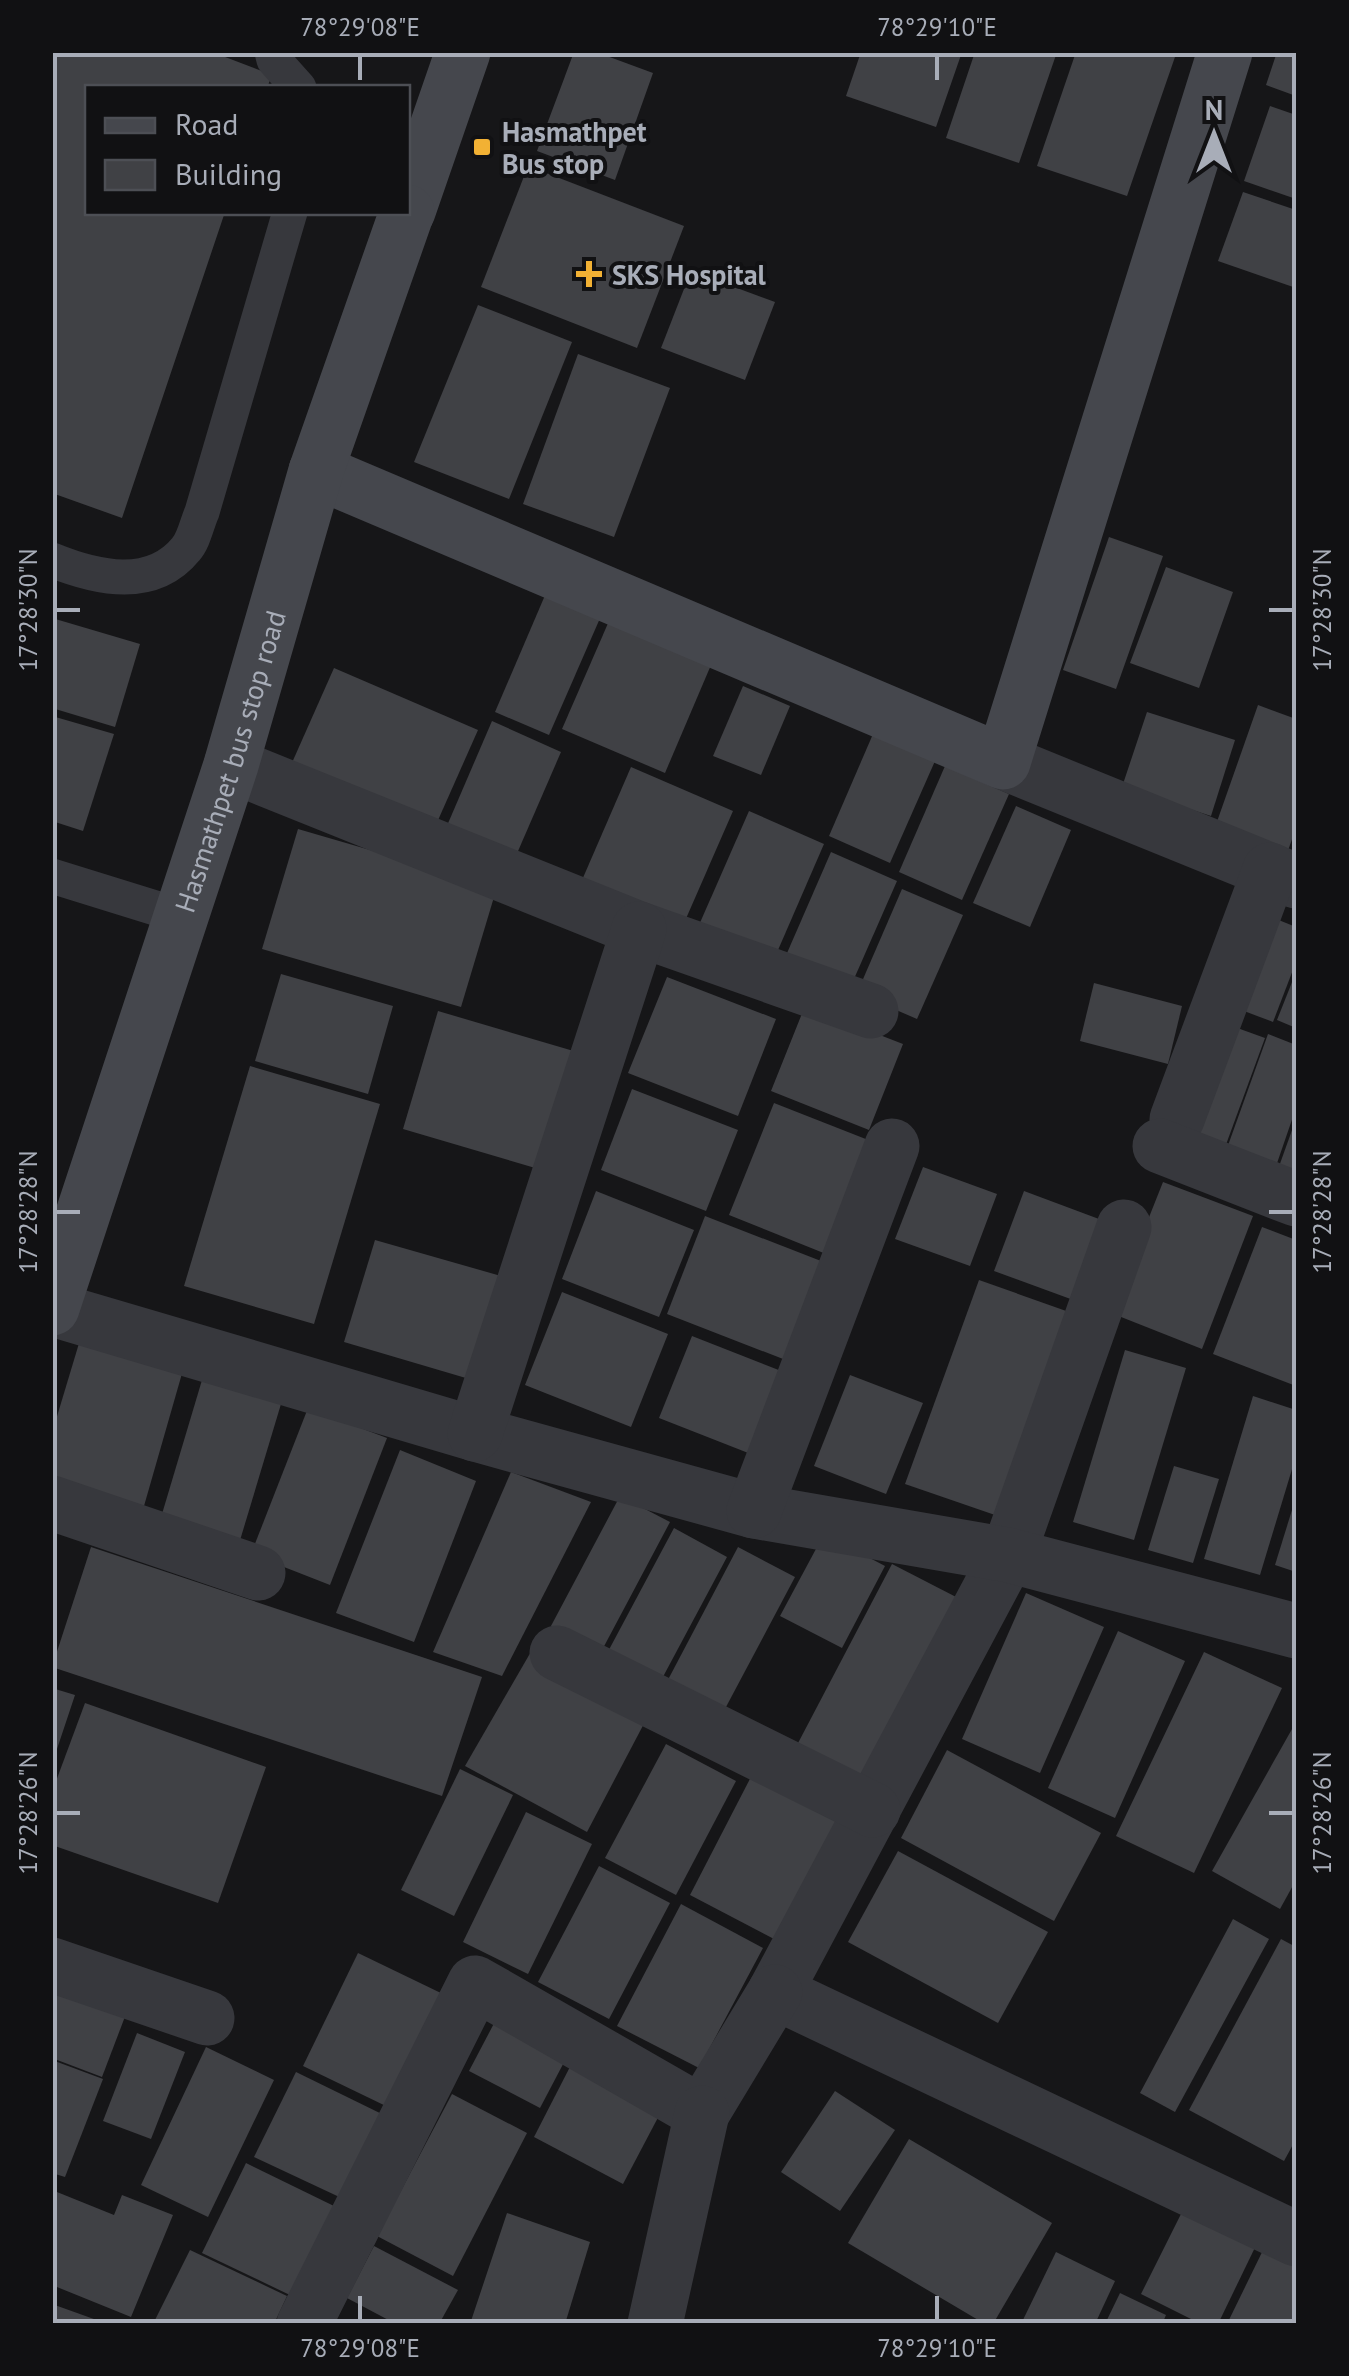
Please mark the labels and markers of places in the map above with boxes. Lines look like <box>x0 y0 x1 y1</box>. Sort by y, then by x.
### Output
place label: Hasmathpet Bus stop <box>502 113 647 182</box>
marker: Hasmathpet Bus stop <box>471 136 493 158</box>
place label: SKS Hospital <box>612 256 767 293</box>
marker: SKS Hospital <box>576 261 602 287</box>

